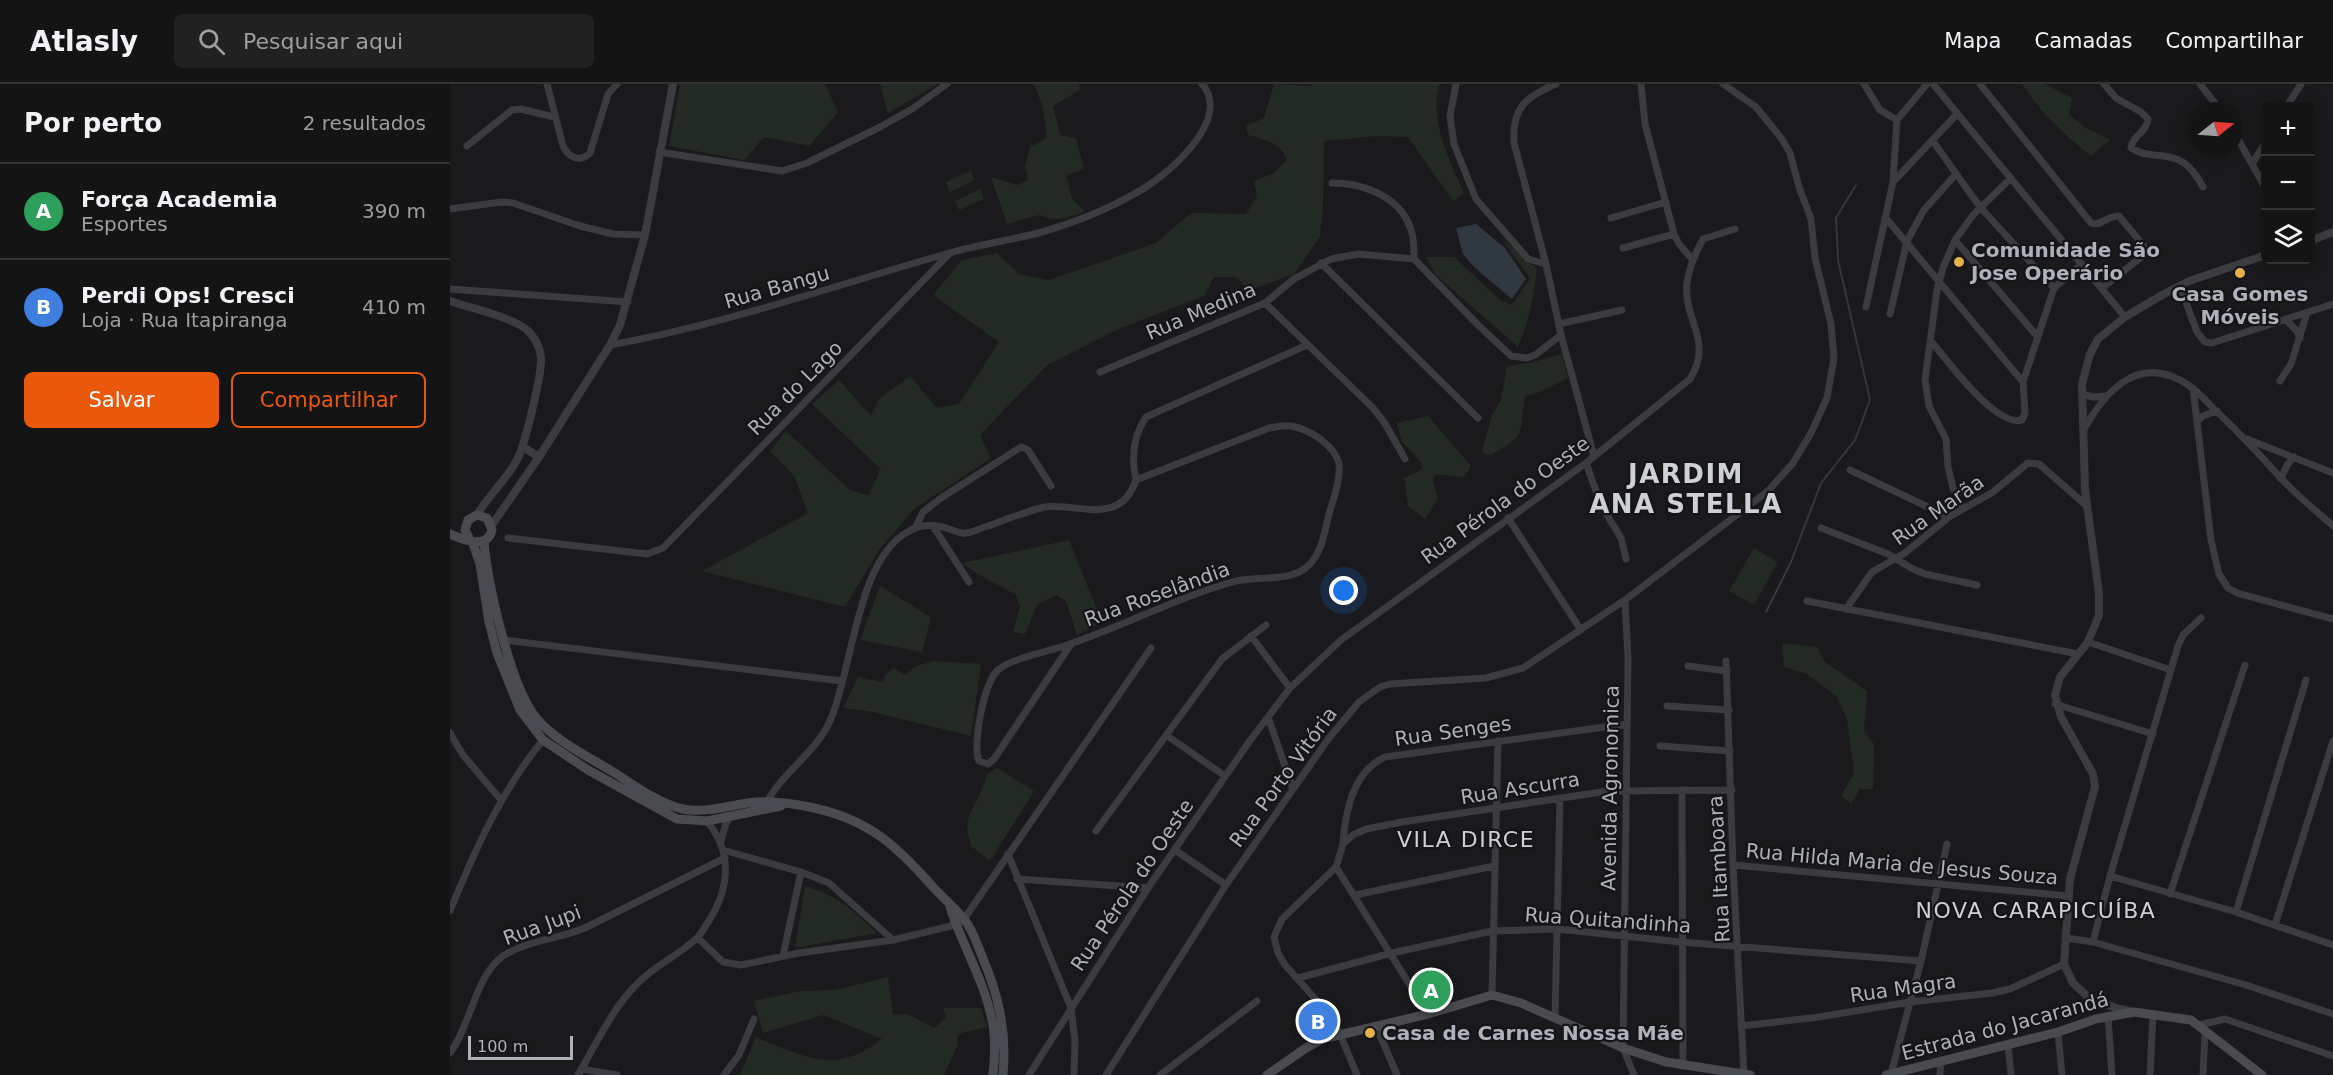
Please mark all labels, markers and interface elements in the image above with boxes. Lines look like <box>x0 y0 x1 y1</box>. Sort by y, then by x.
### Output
search box <box>174 14 594 68</box>
text: Atlasly <box>30 25 138 58</box>
icon: search <box>195 25 228 58</box>
text: Pesquisar aqui <box>243 29 403 54</box>
text: Mapa <box>1944 29 2001 53</box>
text: Camadas <box>2034 29 2132 53</box>
text: Compartilhar <box>2165 29 2303 53</box>
north arrow <box>2189 102 2243 156</box>
map controls <box>2261 102 2315 264</box>
button: + <box>2261 102 2315 156</box>
text: Por perto <box>24 108 162 138</box>
text: 2 resultados <box>303 111 426 135</box>
button: − <box>2261 156 2315 210</box>
text: Força Academia <box>81 187 278 212</box>
text: A <box>36 199 51 223</box>
text: 390 m <box>362 199 426 223</box>
button: layers <box>2261 210 2315 264</box>
text: Esportes <box>81 212 168 236</box>
place label: Comunidade São Jose Operário <box>1969 238 2160 285</box>
marker: Comunidade São Jose Operário <box>1952 255 1966 269</box>
street label: Rua Bangu <box>722 261 832 313</box>
marker: Casa Gomes Móveis <box>2233 266 2247 280</box>
street label: Rua Medina <box>1142 277 1260 345</box>
place label: Casa Gomes Móveis <box>2171 282 2309 329</box>
text: Perdi Ops! Cresci <box>81 283 295 308</box>
text: B <box>36 295 51 319</box>
text: 410 m <box>362 295 426 319</box>
text: Loja · Rua Itapiranga <box>81 308 288 332</box>
street label: Rua do Lago <box>743 336 847 440</box>
button: Salvar <box>24 372 219 428</box>
button: Compartilhar <box>231 372 426 428</box>
street label: Rua Pérola do Oeste <box>1416 431 1594 569</box>
district label: JARDIM ANA STELLA <box>1589 459 1783 519</box>
street label: Rua Marãa <box>1887 470 1989 550</box>
street label: Rua Roselândia <box>1081 557 1233 631</box>
your location <box>1329 576 1358 605</box>
street label: Avenida Agronomica <box>1596 685 1624 891</box>
street label: Rua Porto Vitória <box>1224 702 1342 852</box>
street label: Rua Senges <box>1393 711 1513 751</box>
street label: Rua Ascurra <box>1459 767 1581 809</box>
street label: Rua Pérola do Oeste <box>1066 795 1198 975</box>
street label: Rua Itamboara <box>1703 795 1735 943</box>
district label: VILA DIRCE <box>1397 827 1535 852</box>
street label: Rua Hilda Maria de Jesus Souza <box>1745 838 2059 890</box>
district label: NOVA CARAPICUÍBA <box>1916 898 2156 923</box>
street label: Rua Jupi <box>500 900 584 950</box>
street label: Rua Quitandinha <box>1524 902 1692 938</box>
pin: A <box>1412 968 1450 1012</box>
street label: Rua Magra <box>1848 969 1958 1007</box>
street label: Estrada do Jacarandá <box>1899 987 2111 1065</box>
pin: B <box>1298 998 1338 1044</box>
place label: Casa de Carnes Nossa Mãe <box>1382 1021 1684 1045</box>
marker: Casa de Carnes Nossa Mãe <box>1363 1026 1377 1040</box>
scale bar <box>468 1033 573 1060</box>
text: 100 m <box>477 1037 528 1056</box>

